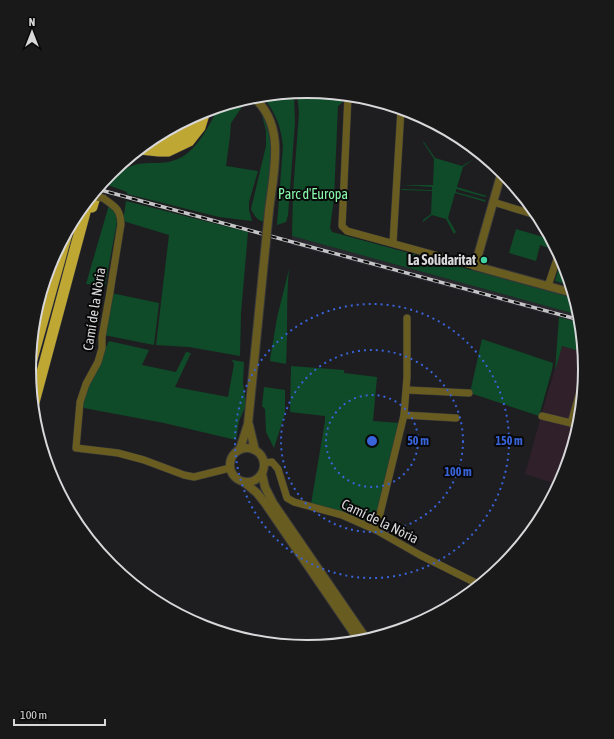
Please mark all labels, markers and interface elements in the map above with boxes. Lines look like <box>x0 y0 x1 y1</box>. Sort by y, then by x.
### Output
north arrow <box>12 12 52 52</box>
text: N <box>29 16 35 28</box>
park label: Parc d'Europa <box>278 186 348 202</box>
place label: La Solidaritat <box>408 252 476 268</box>
marker: La Solidaritat <box>479 255 489 265</box>
street label: Camí de la Nòria <box>80 266 108 352</box>
centre of rings <box>365 434 379 448</box>
text: 50 m <box>407 434 429 448</box>
text: 150 m <box>495 434 523 448</box>
text: 100 m <box>444 465 472 479</box>
street label: Camí de la Nòria <box>339 495 421 547</box>
scale bar <box>14 701 105 727</box>
text: 100 m <box>20 708 47 722</box>

